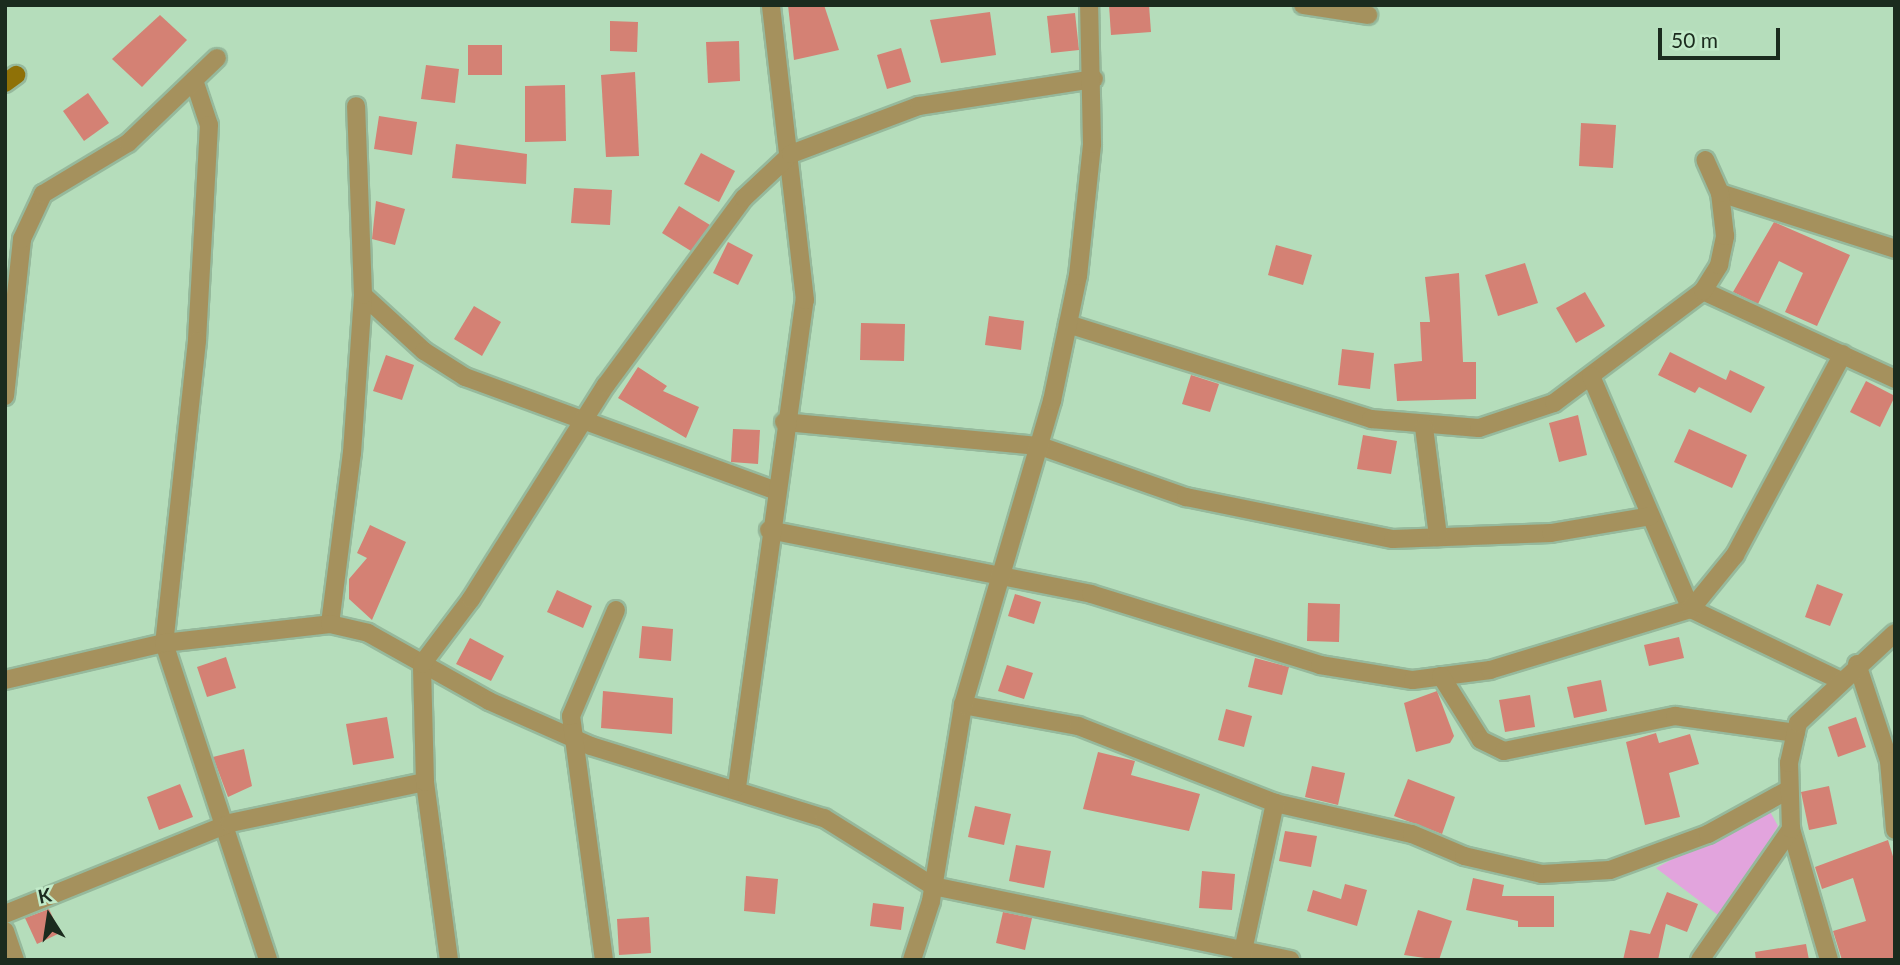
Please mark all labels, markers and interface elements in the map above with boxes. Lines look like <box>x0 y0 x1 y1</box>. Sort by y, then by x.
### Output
scale bar <box>1662 14 1784 58</box>
text: 50 m <box>1671 27 1718 52</box>
north arrow <box>14 881 84 951</box>
text: K <box>36 882 53 908</box>

